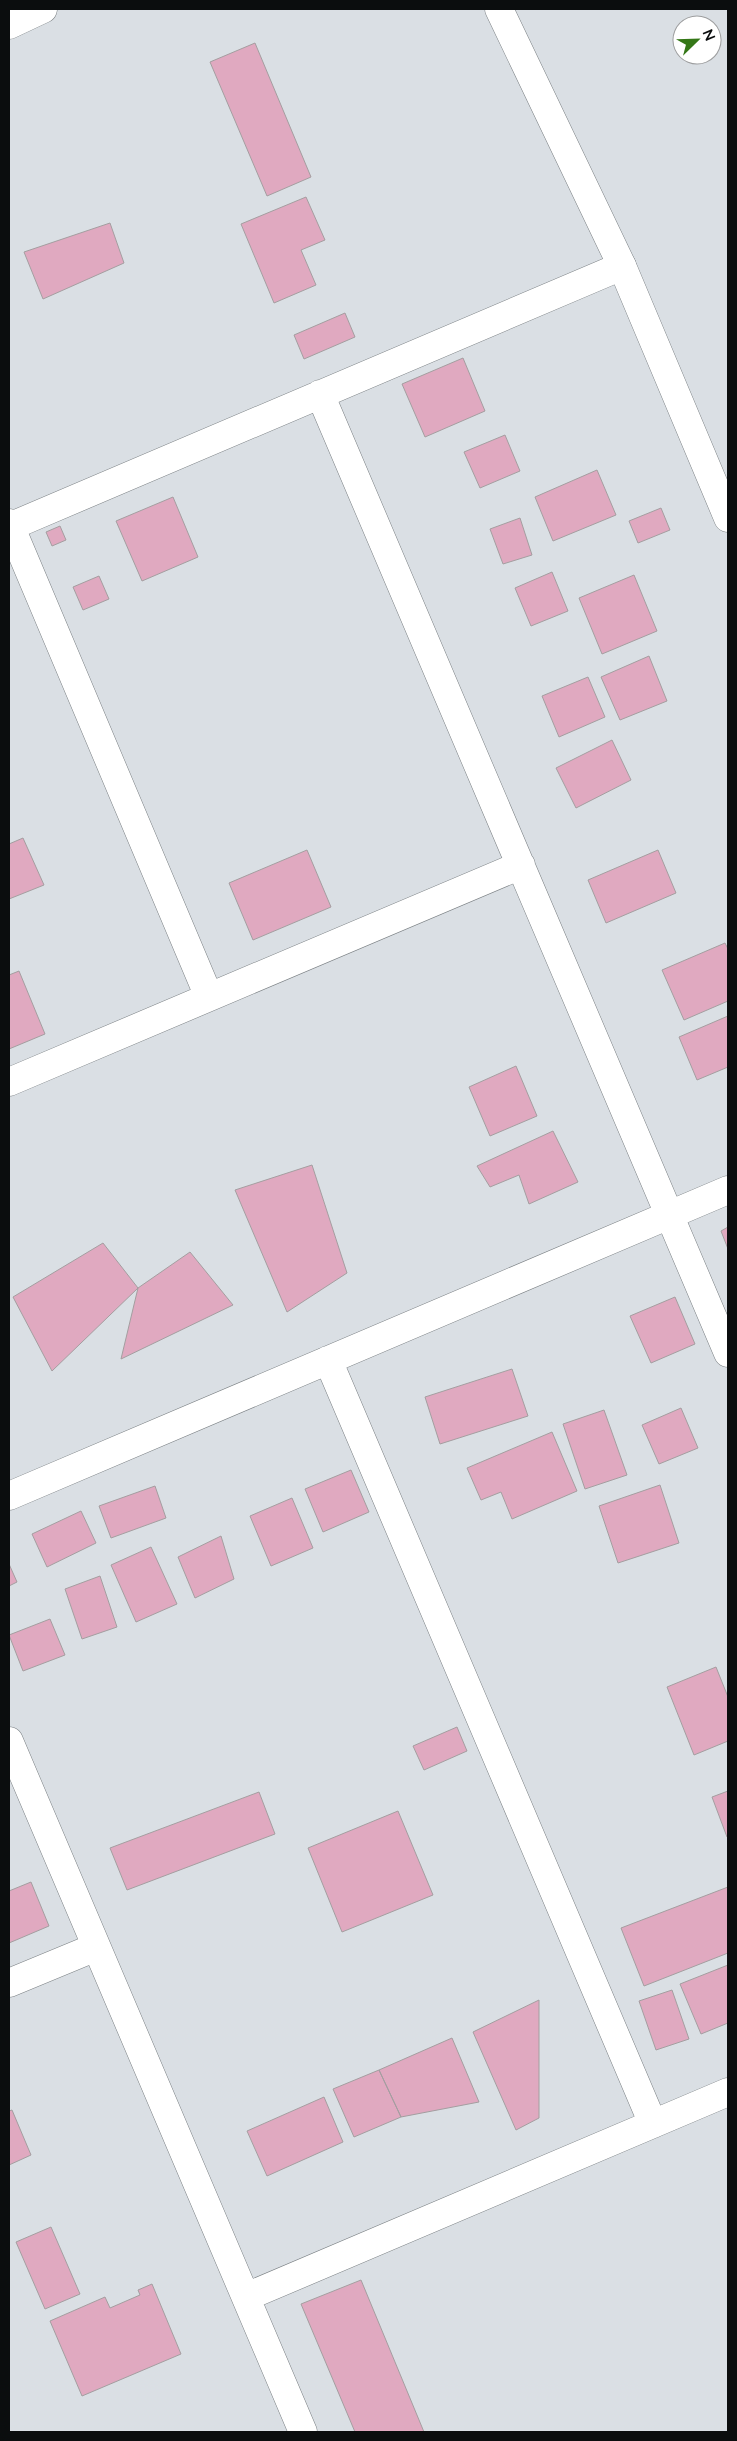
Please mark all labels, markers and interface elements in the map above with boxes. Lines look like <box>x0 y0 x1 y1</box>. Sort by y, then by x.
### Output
north arrow <box>672 15 722 65</box>
text: N <box>699 26 719 43</box>

